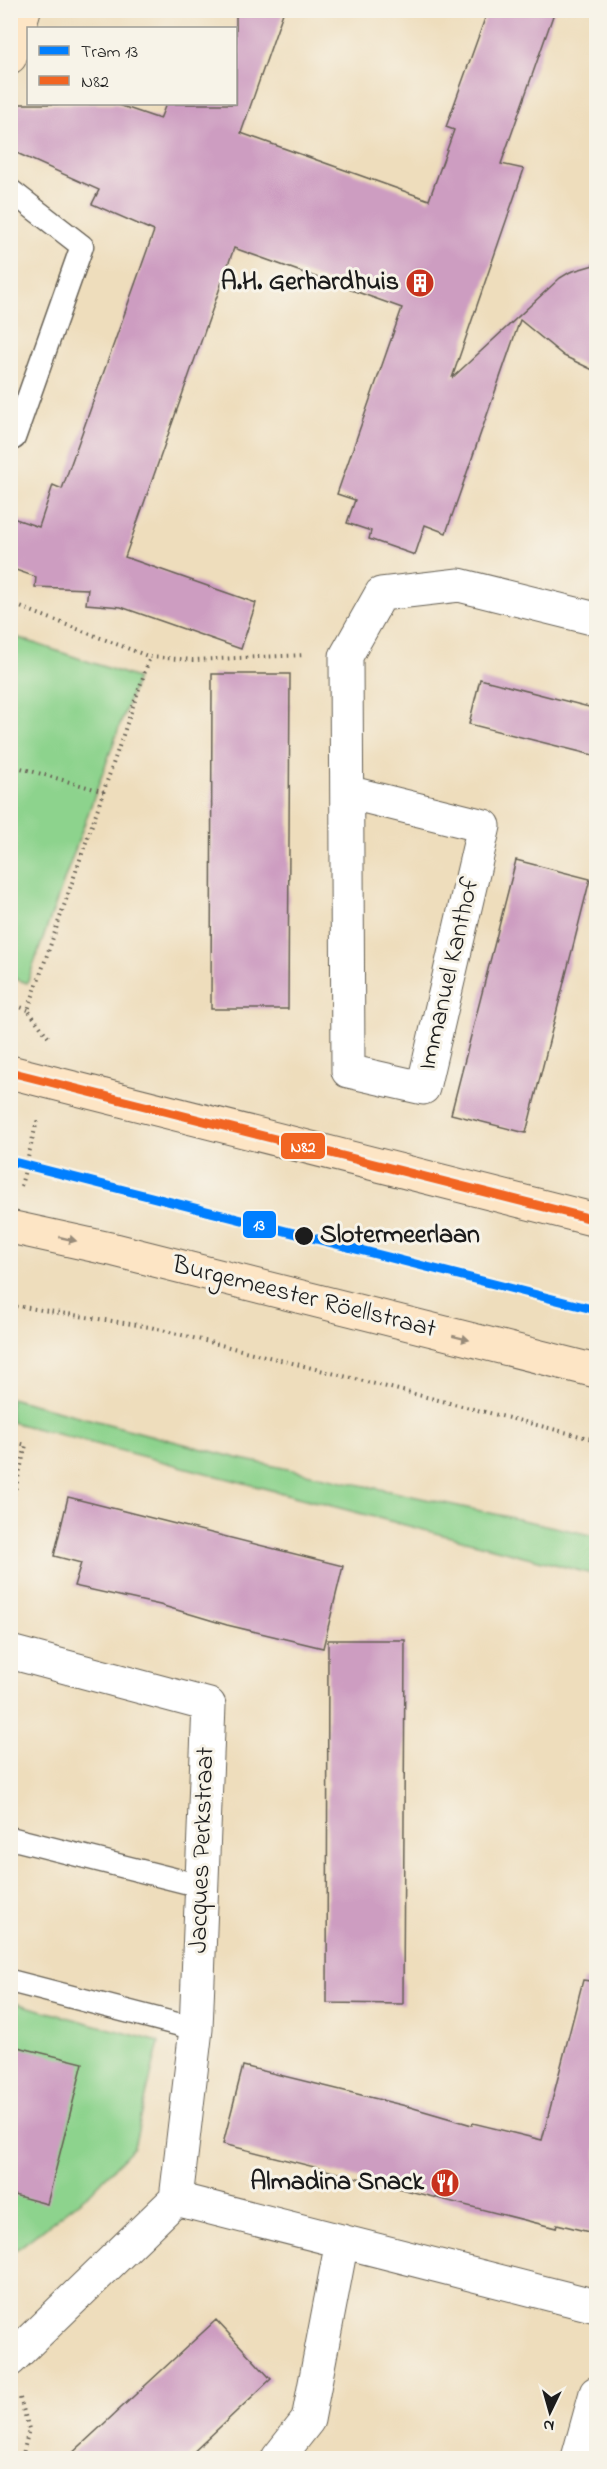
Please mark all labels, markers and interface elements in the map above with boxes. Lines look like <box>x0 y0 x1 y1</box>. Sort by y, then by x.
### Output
legend <box>27 27 237 105</box>
text: Tram 13 <box>81 40 138 66</box>
text: N82 <box>81 70 109 96</box>
place label: A.H. Gerhardhuis <box>221 264 399 302</box>
building icon: A.H. Gerhardhuis <box>404 267 436 299</box>
street label: Immanuel Kanthof <box>409 873 491 1074</box>
line badge: N82 <box>280 1132 326 1160</box>
text: N82 <box>291 1136 315 1160</box>
line badge: 13 <box>242 1210 277 1239</box>
text: 13 <box>253 1214 265 1238</box>
place label: Slotermeerlaan <box>320 1217 480 1255</box>
marker: Slotermeerlaan <box>293 1225 315 1247</box>
one-way arrow <box>59 1234 77 1244</box>
street label: Burgemeester Röellstraat <box>167 1247 440 1349</box>
one-way arrow <box>451 1333 470 1343</box>
street label: Jacques Perkstraat <box>180 1746 226 1954</box>
place label: Almadina Snack <box>250 2164 425 2202</box>
restaurant icon: Almadina Snack <box>429 2167 461 2199</box>
north arrow <box>520 2382 580 2442</box>
text: N <box>542 2413 555 2437</box>

